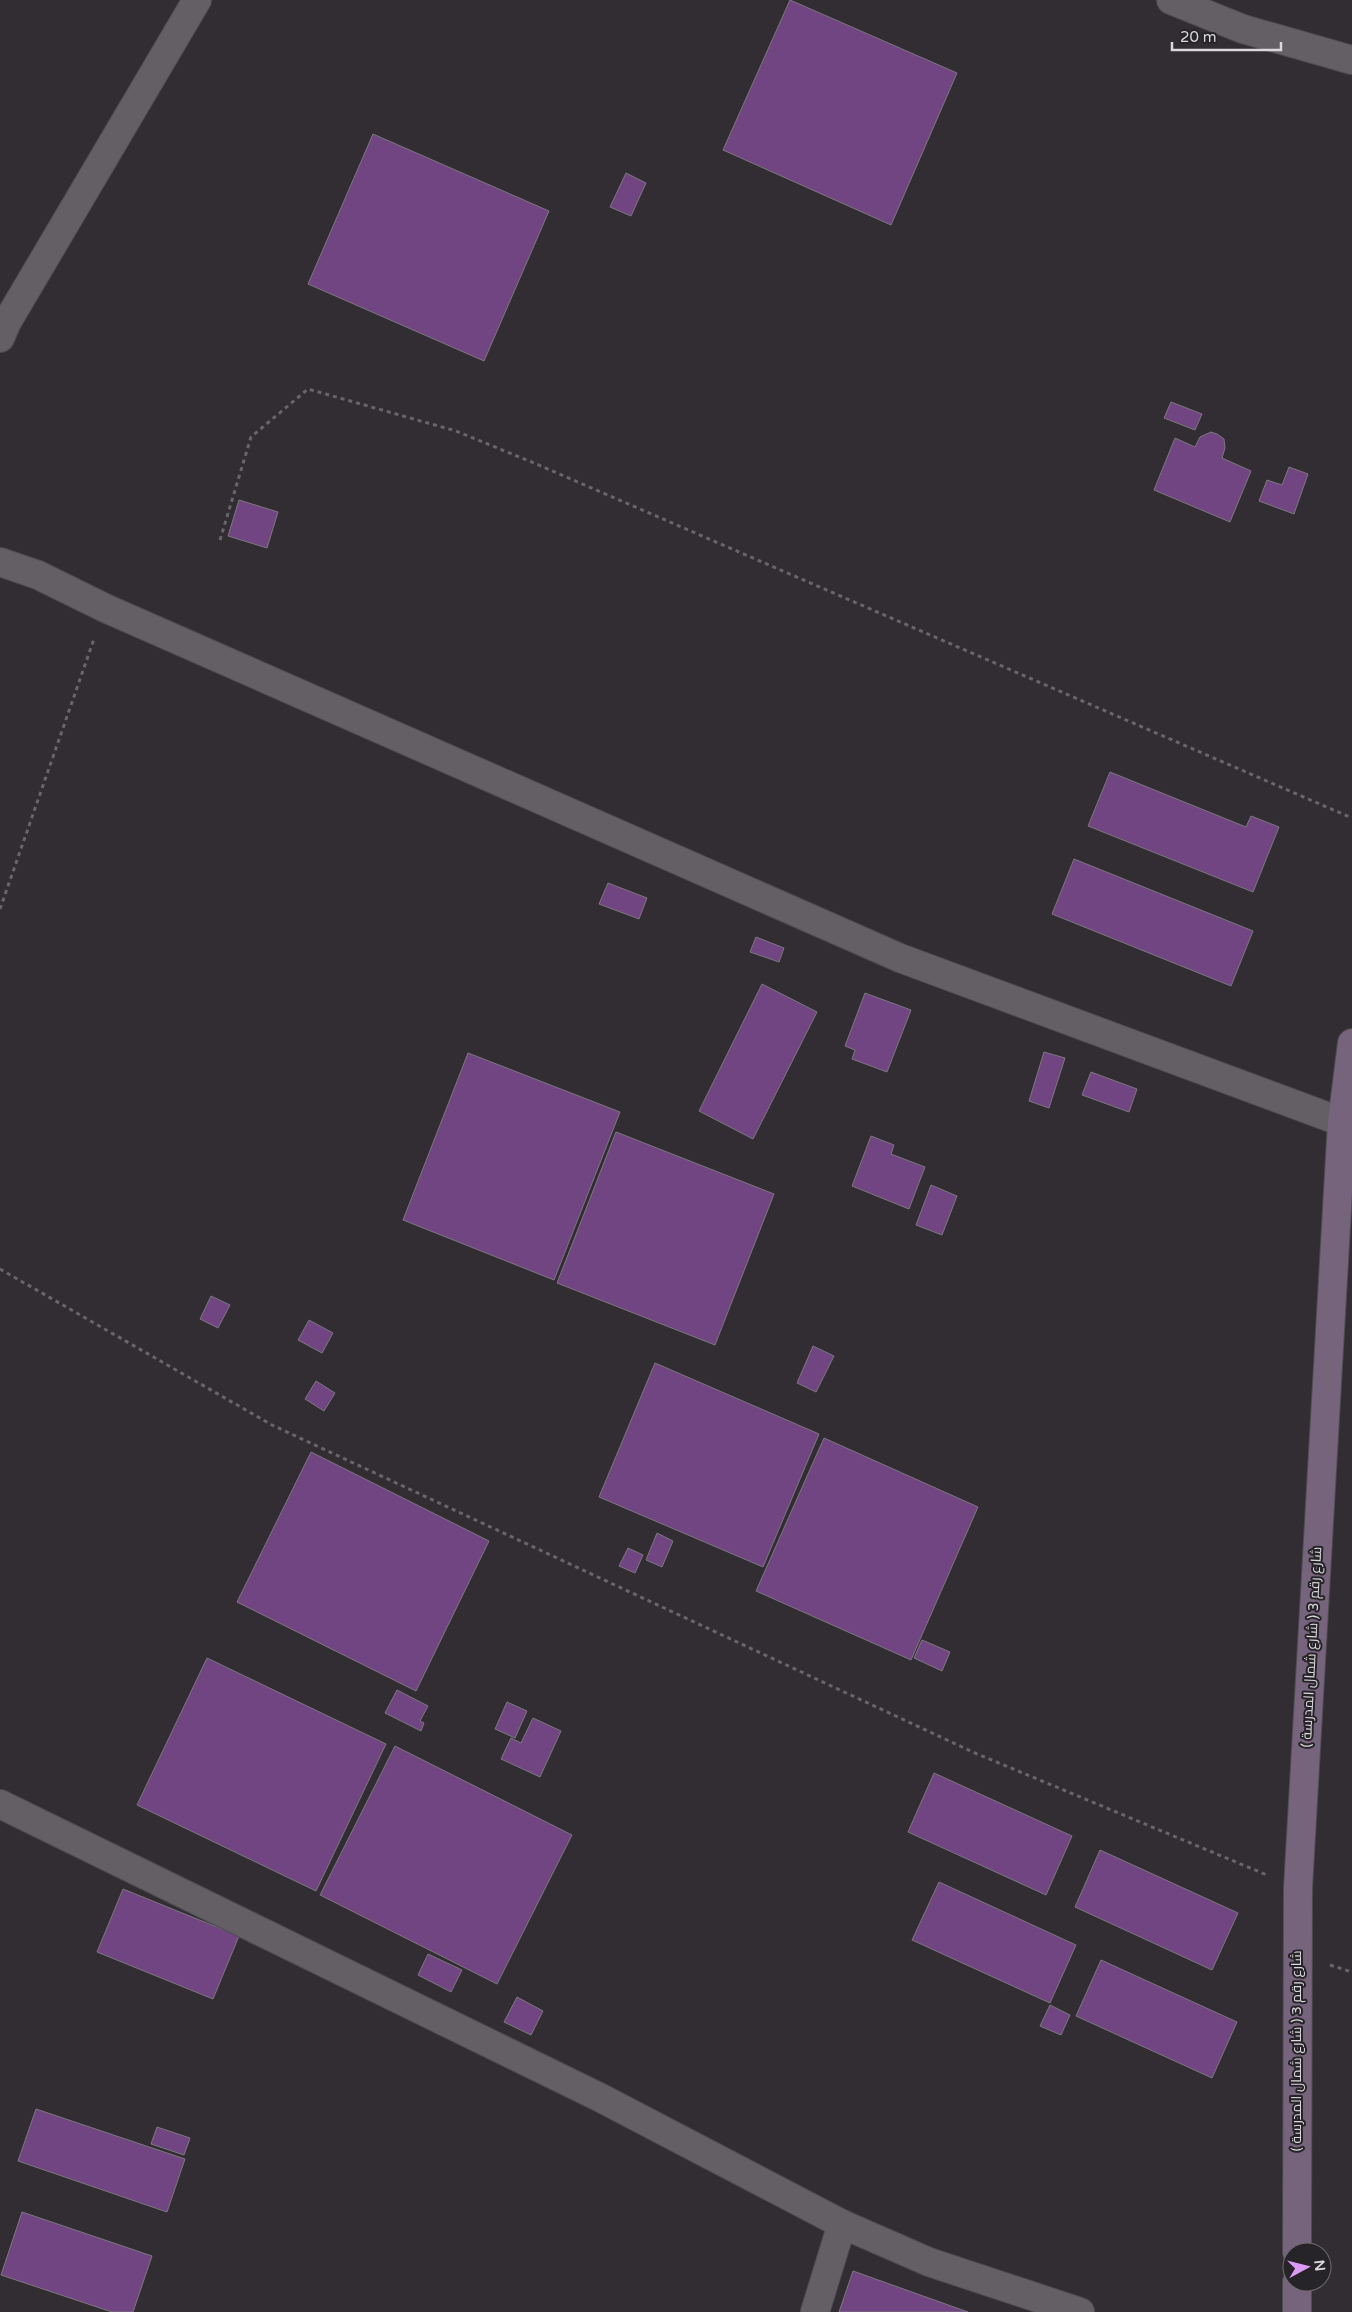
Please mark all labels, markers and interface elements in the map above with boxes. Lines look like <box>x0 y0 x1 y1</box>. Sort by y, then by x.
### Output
scale bar <box>1172 20 1281 52</box>
text: 20 m <box>1180 28 1217 46</box>
street label: شارع رقم 3 ( شارع شمال المدرسة ) <box>1298 1546 1326 1748</box>
street label: شارع رقم 3 ( شارع شمال المدرسة ) <box>1288 1950 1306 2152</box>
north arrow <box>1282 2242 1332 2292</box>
text: N <box>1310 2259 1329 2272</box>

